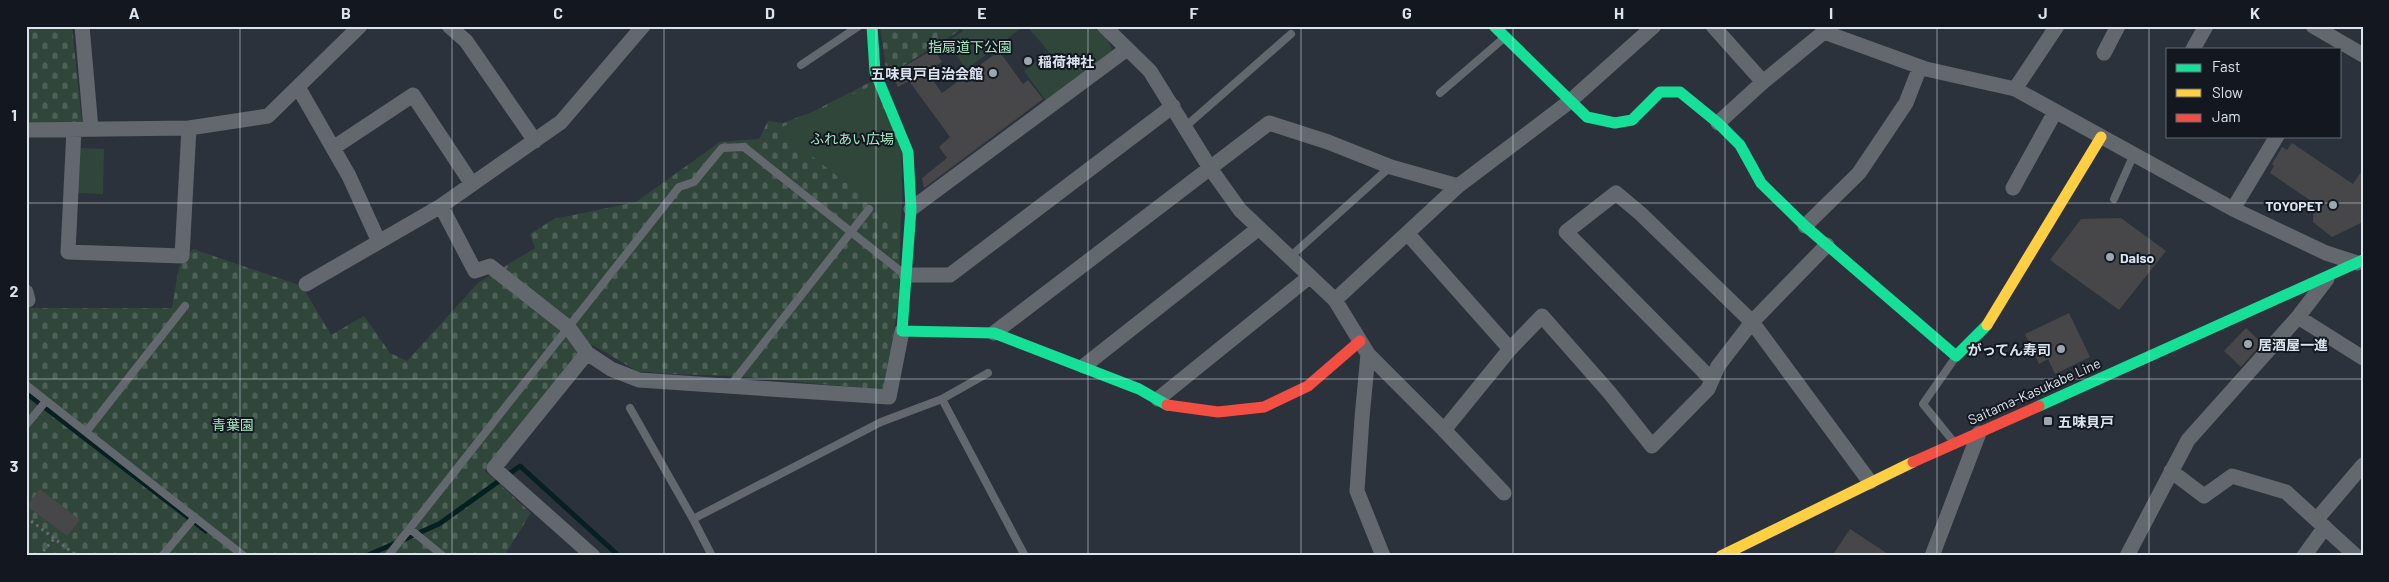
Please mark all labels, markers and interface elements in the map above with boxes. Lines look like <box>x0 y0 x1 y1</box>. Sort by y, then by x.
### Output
text: A <box>129 3 140 22</box>
text: B <box>341 3 351 22</box>
text: C <box>553 3 563 22</box>
text: D <box>765 3 775 22</box>
text: E <box>977 3 987 22</box>
text: F <box>1190 3 1199 22</box>
text: G <box>1402 3 1412 22</box>
text: H <box>1614 3 1624 22</box>
text: I <box>1829 3 1833 22</box>
text: J <box>2038 3 2048 22</box>
text: K <box>2250 3 2260 22</box>
park label: 指扇道下公園 <box>928 38 1012 55</box>
legend <box>2166 48 2342 138</box>
place label: 稲荷神社 <box>1038 53 1094 70</box>
marker: 稲荷神社 <box>1022 55 1034 67</box>
text: Fast <box>2212 57 2240 75</box>
place label: 五味貝戸自治会館 <box>871 65 983 82</box>
marker: 五味貝戸自治会館 <box>987 67 999 79</box>
text: Slow <box>2212 83 2243 101</box>
text: 1 <box>11 105 17 124</box>
text: Jam <box>2212 107 2241 125</box>
park label: ふれあい広場 <box>810 130 894 147</box>
place label: TOYOPET <box>2265 197 2323 214</box>
marker: TOYOPET <box>2327 199 2339 211</box>
place label: Daiso <box>2120 249 2155 266</box>
marker: Daiso <box>2104 251 2116 263</box>
text: 2 <box>10 281 19 300</box>
place label: 居酒屋一進 <box>2258 336 2328 353</box>
marker: 居酒屋一進 <box>2242 338 2254 350</box>
place label: がってん寿司 <box>1968 341 2051 358</box>
marker: がってん寿司 <box>2055 343 2067 355</box>
street label: Saitama-Kasukabe Line <box>1965 354 2103 428</box>
place label: 五味貝戸 <box>2058 413 2114 430</box>
marker: 五味貝戸 <box>2042 415 2054 427</box>
park label: 青葉園 <box>212 416 254 433</box>
text: 3 <box>10 456 18 475</box>

